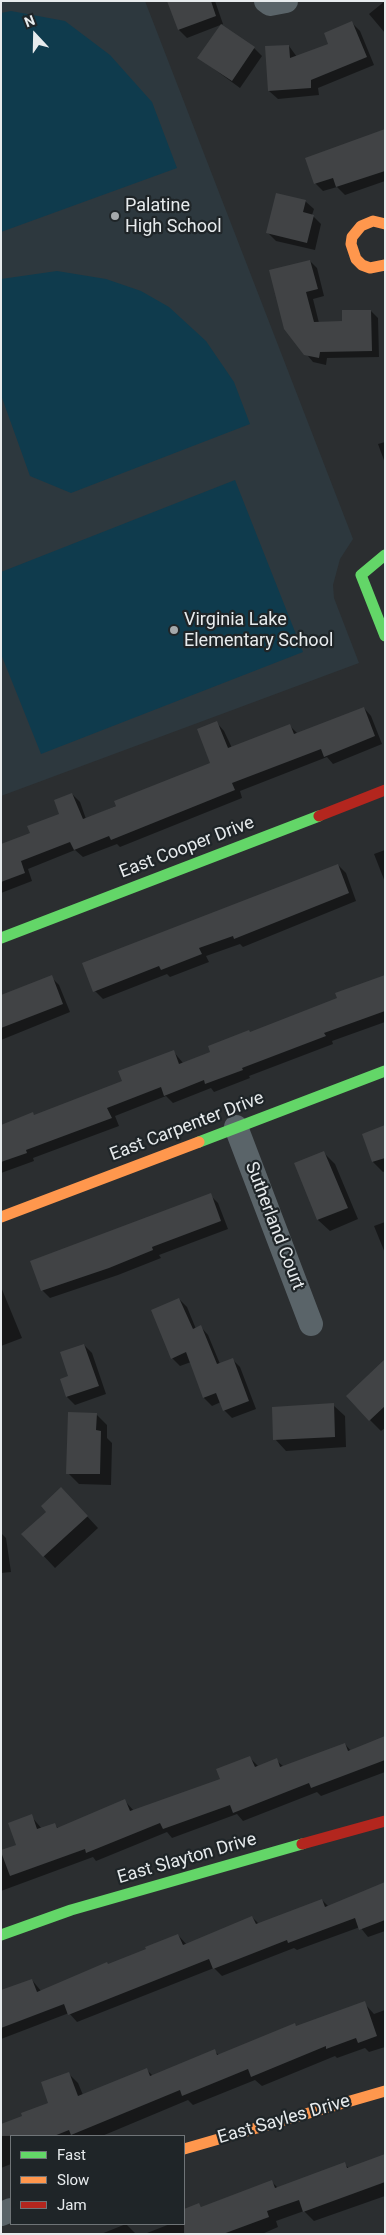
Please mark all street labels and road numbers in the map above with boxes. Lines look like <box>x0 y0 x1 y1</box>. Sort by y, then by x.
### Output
street label: East Cooper Drive <box>117 812 257 884</box>
street label: East Carpenter Drive <box>107 1088 267 1166</box>
street label: Sutherland Court <box>240 1159 308 1293</box>
street label: East Slayton Drive <box>115 1829 259 1889</box>
street label: East Sayles Drive <box>215 2091 353 2149</box>

